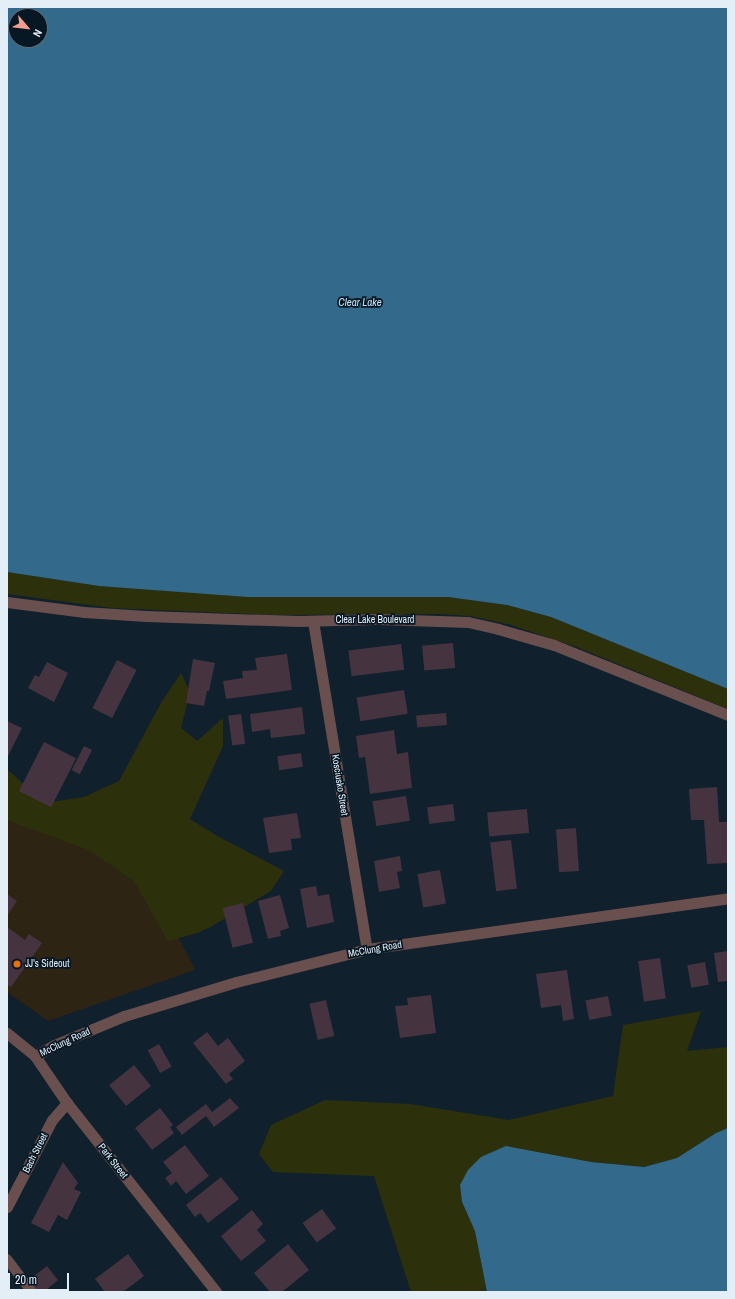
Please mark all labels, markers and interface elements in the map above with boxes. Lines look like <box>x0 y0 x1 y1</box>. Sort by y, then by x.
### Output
north arrow <box>8 8 48 48</box>
text: N <box>30 27 45 39</box>
water label: Clear Lake <box>338 295 382 309</box>
street label: Clear Lake Boulevard <box>336 614 414 626</box>
street label: Kosciusko Street <box>329 753 351 817</box>
street label: McClung Road <box>347 938 403 960</box>
place label: JJ's Sideout <box>25 958 69 970</box>
marker: JJ's Sideout <box>12 959 22 969</box>
street label: McClung Road <box>38 1025 92 1059</box>
street label: Bach Street <box>20 1131 50 1175</box>
street label: Park Street <box>96 1141 130 1181</box>
scale bar <box>10 1265 71 1291</box>
text: 20 m <box>15 1272 37 1288</box>

